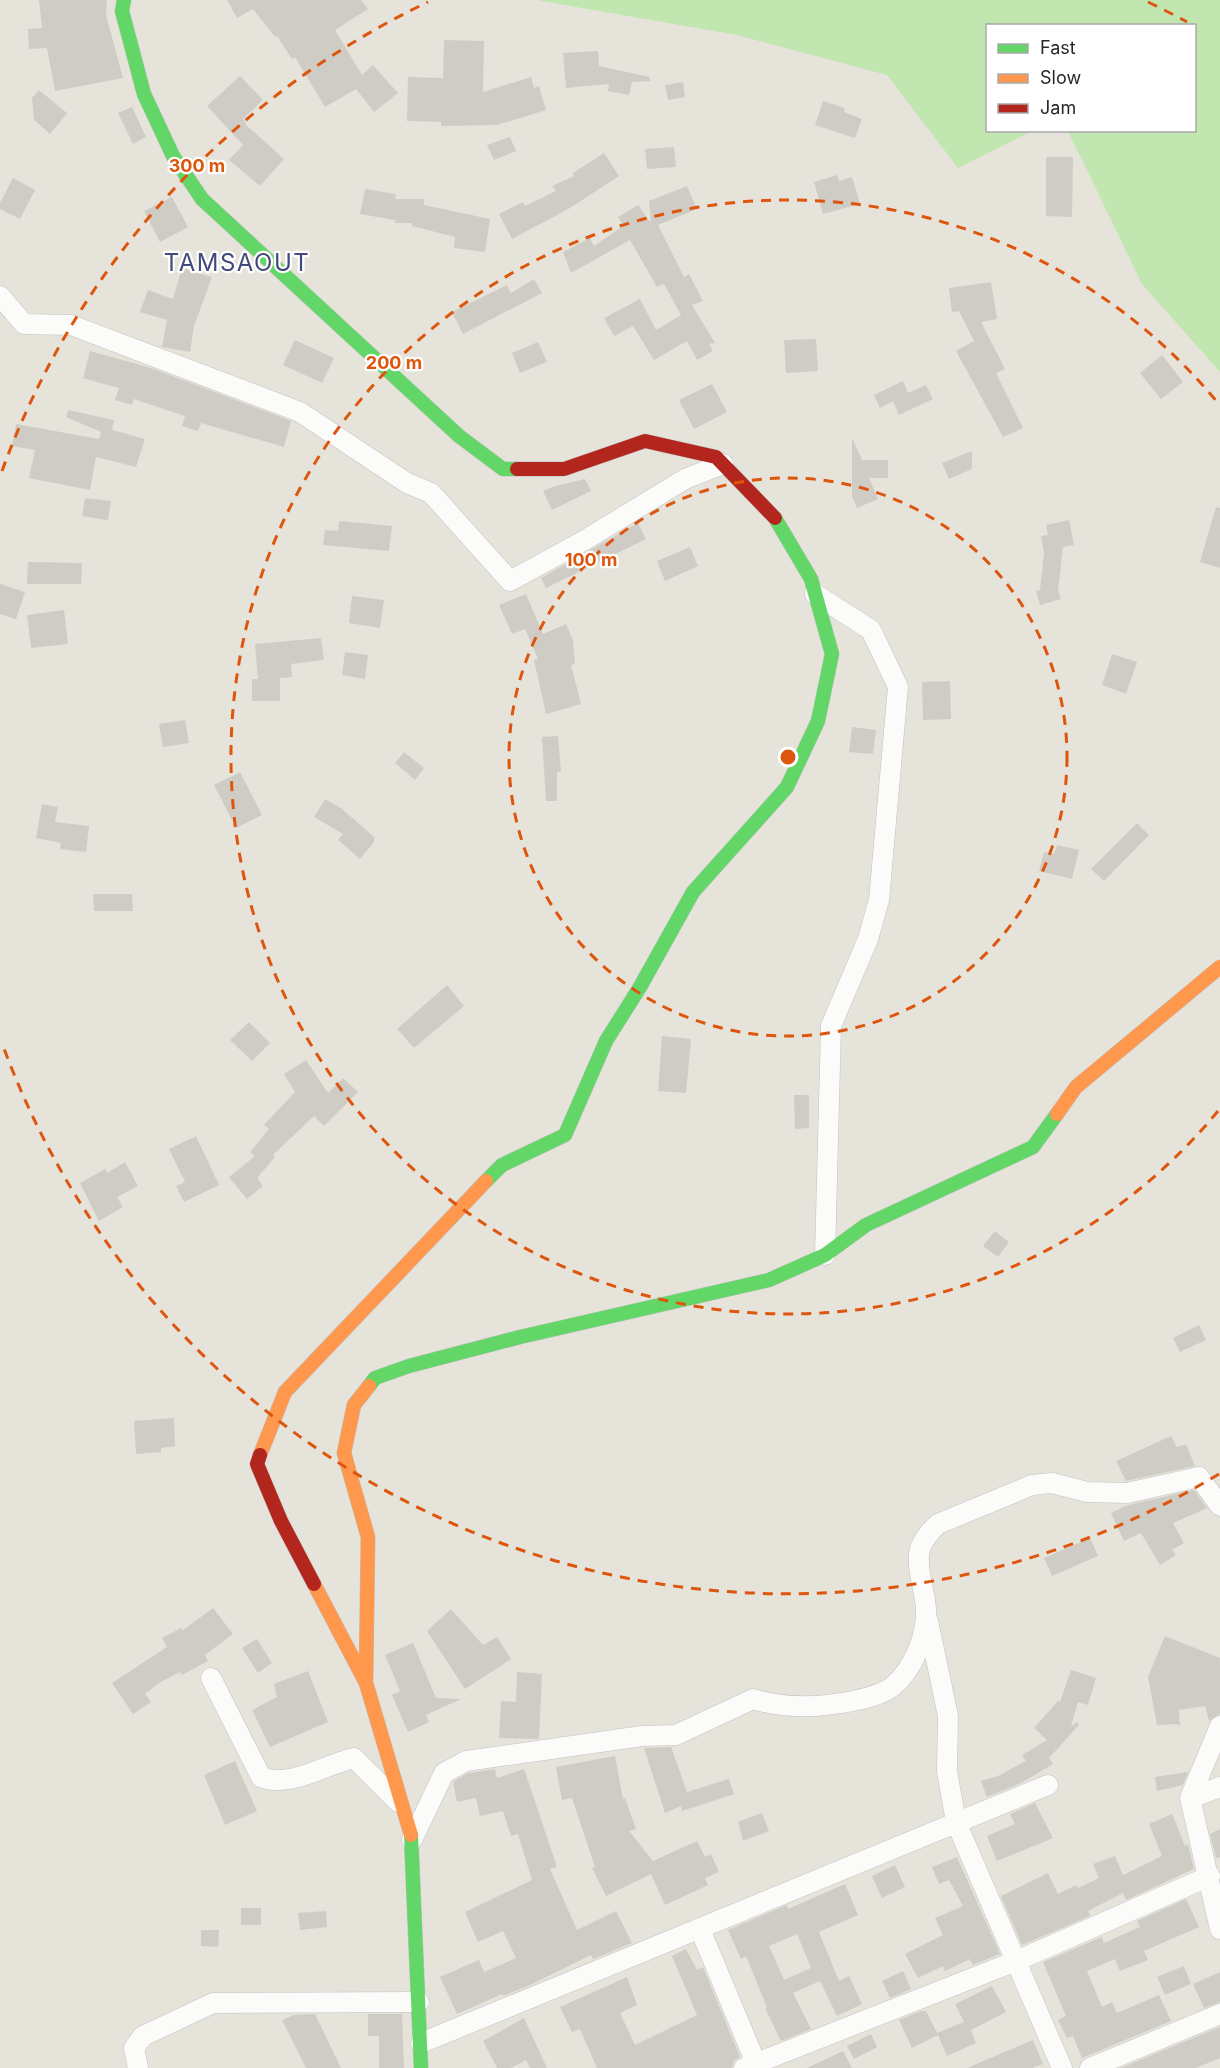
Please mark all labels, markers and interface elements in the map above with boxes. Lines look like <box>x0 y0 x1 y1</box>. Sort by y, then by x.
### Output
legend <box>986 24 1196 132</box>
text: Fast <box>1040 37 1076 58</box>
text: Slow <box>1040 67 1081 88</box>
text: Jam <box>1040 97 1076 118</box>
text: 300 m <box>169 155 225 176</box>
district label: TAMSAOUT <box>164 248 310 277</box>
text: 200 m <box>366 352 422 373</box>
text: 100 m <box>565 549 617 570</box>
centre of rings <box>778 747 798 767</box>

